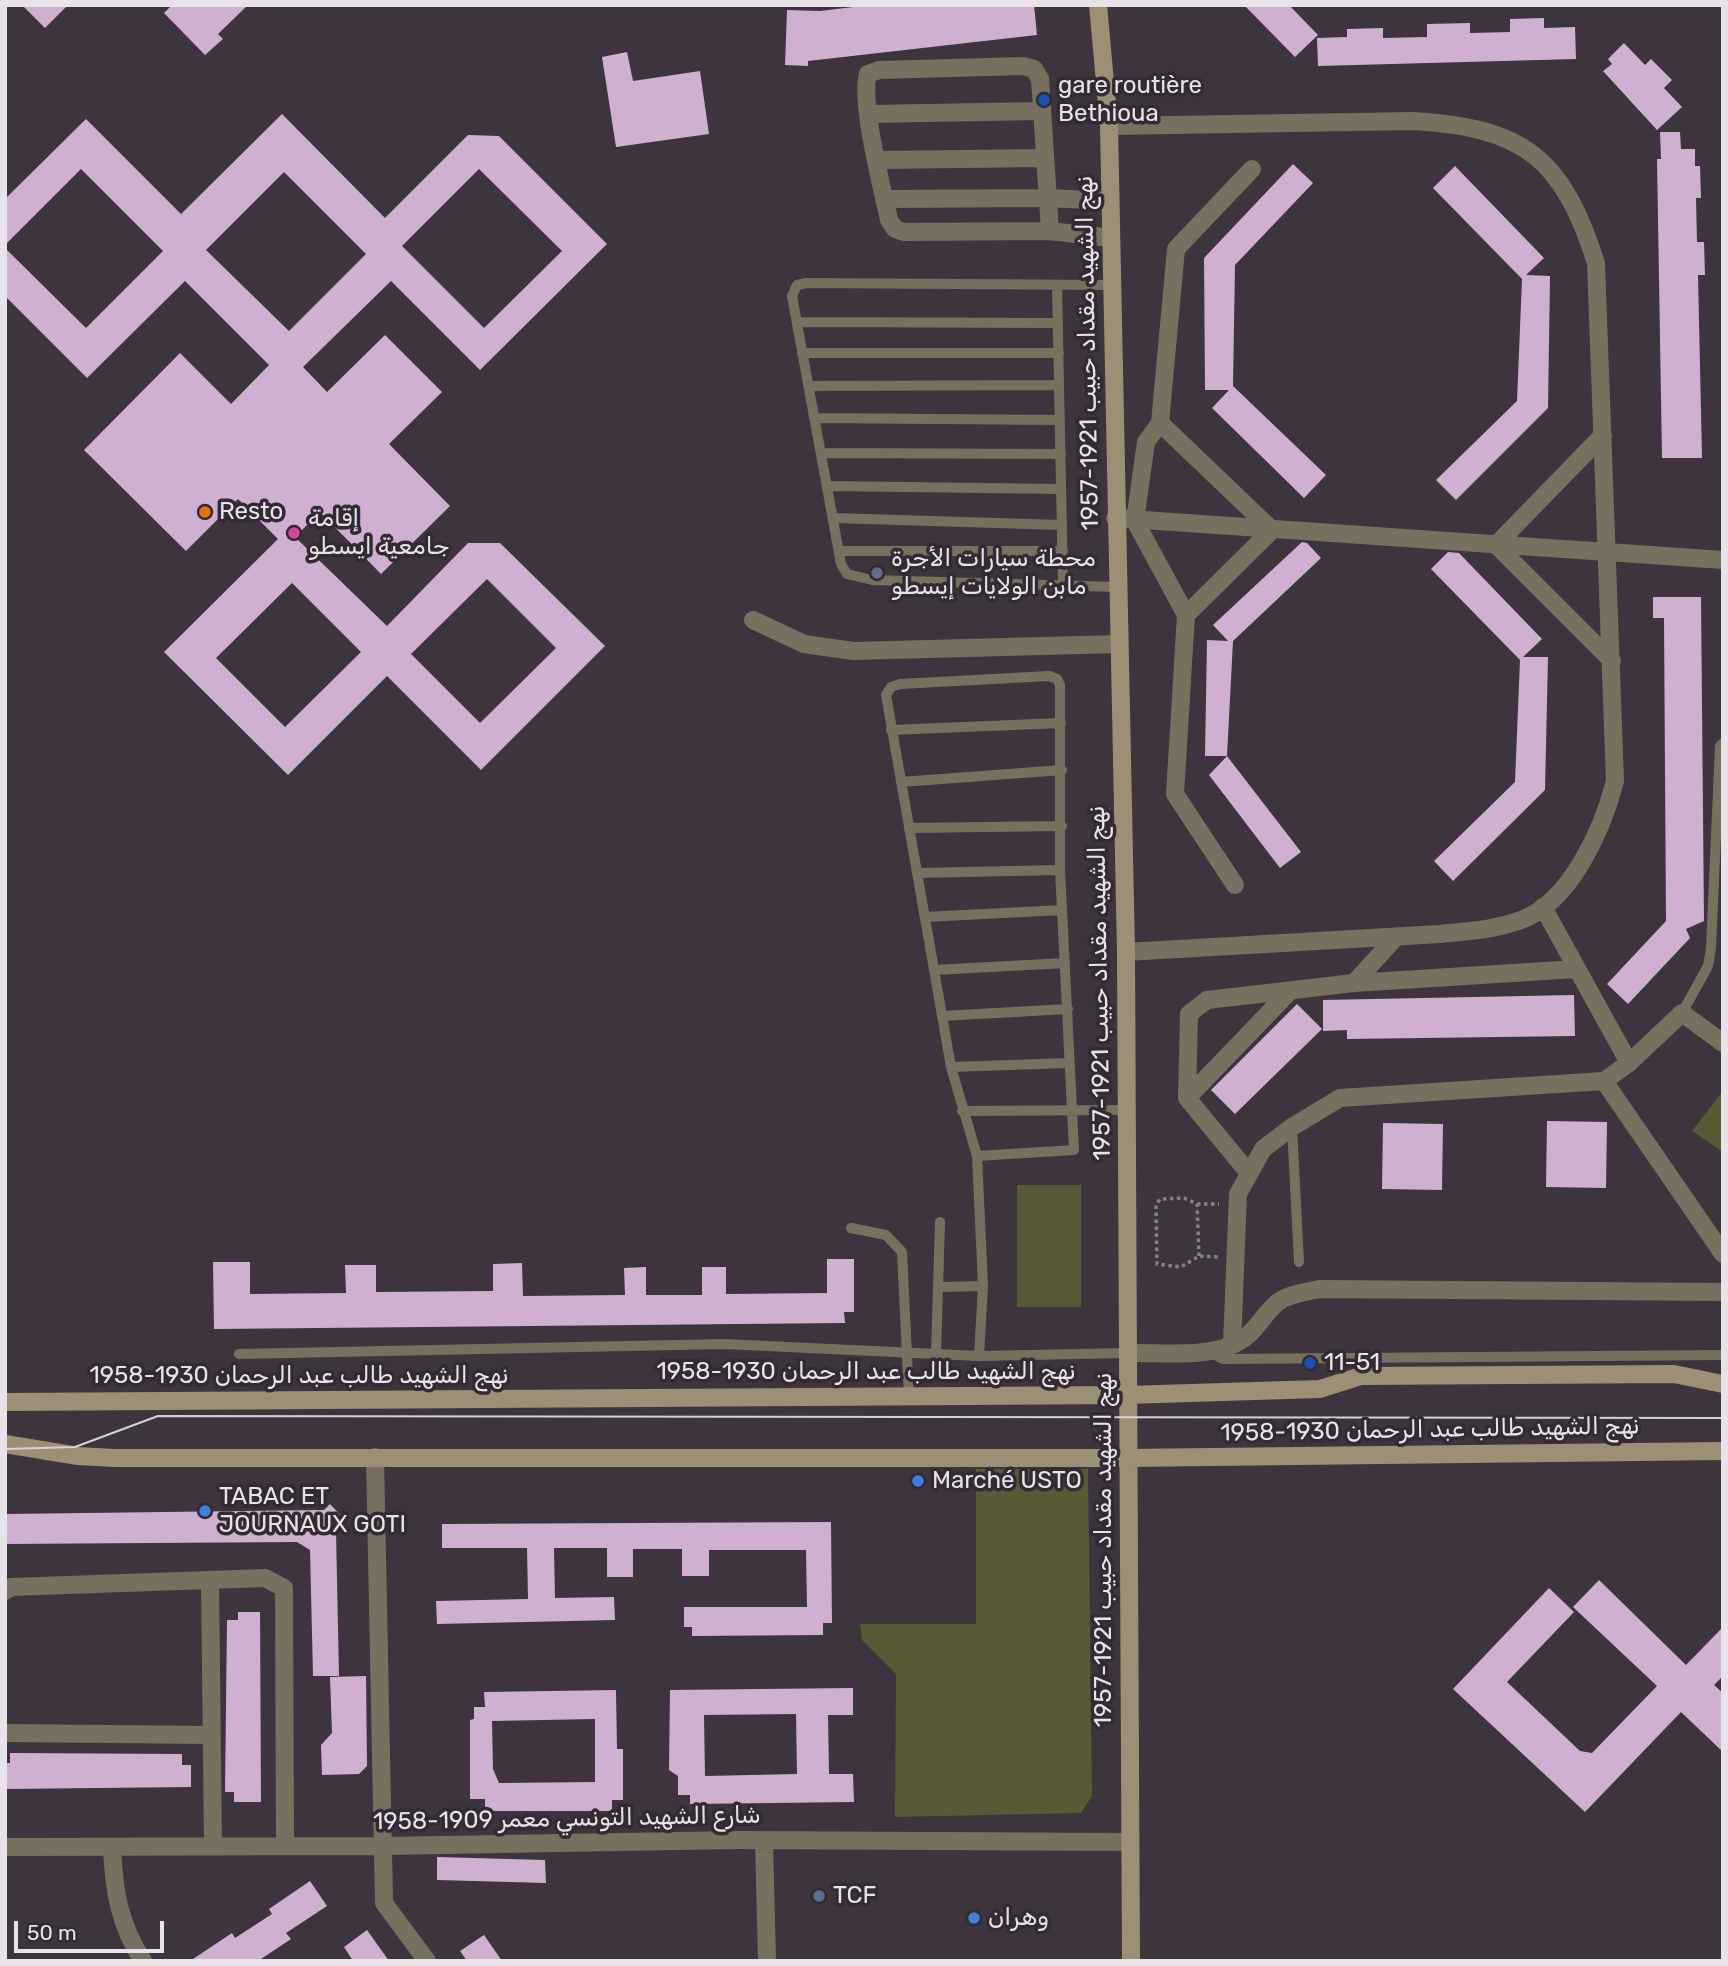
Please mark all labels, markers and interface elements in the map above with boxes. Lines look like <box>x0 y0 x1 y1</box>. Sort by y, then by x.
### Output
place label: gare routière Bethioua <box>1058 72 1202 128</box>
marker: gare routière Bethioua <box>1036 92 1052 108</box>
street label: نهج الشهيد مقداد حبيب 1921-1957 <box>1071 175 1105 531</box>
place label: Resto <box>219 498 283 526</box>
marker: Resto <box>197 504 213 520</box>
place label: إقامة جامعية ايسطو <box>308 505 449 561</box>
marker: إقامة جامعية ايسطو <box>286 525 302 541</box>
place label: محطة سيارات الأجرة مابن الولايات إيسطو <box>891 545 1096 601</box>
marker: محطة سيارات الأجرة مابن الولايات إيسطو <box>869 565 885 581</box>
street label: نهج الشهيد مقداد حبيب 1921-1957 <box>1083 805 1117 1161</box>
place label: 11-51 <box>1324 1349 1380 1377</box>
marker: 11-51 <box>1302 1355 1318 1371</box>
street label: نهج الشهيد طالب عبد الرحمان 1930-1958 <box>656 1358 1076 1386</box>
street label: نهج الشهيد طالب عبد الرحمان 1930-1958 <box>89 1362 509 1390</box>
street label: نهج الشهيد مقداد حبيب 1921-1957 <box>1090 1373 1118 1727</box>
street label: نهج الشهيد طالب عبد الرحمان 1930-1958 <box>1220 1412 1640 1448</box>
place label: Marché USTO <box>932 1467 1082 1495</box>
marker: Marché USTO <box>910 1473 926 1489</box>
place label: TABAC ET JOURNAUX GOTI <box>219 1483 406 1539</box>
marker: TABAC ET JOURNAUX GOTI <box>197 1503 213 1519</box>
street label: شارع الشهيد التونسي معمر 1909-1958 <box>373 1801 761 1837</box>
place label: TCF <box>833 1882 877 1910</box>
marker: TCF <box>811 1888 827 1904</box>
place label: وهران <box>988 1904 1049 1932</box>
scale bar <box>18 1906 168 1950</box>
marker: وهران <box>966 1910 982 1926</box>
text: 50 m <box>27 1920 77 1945</box>

